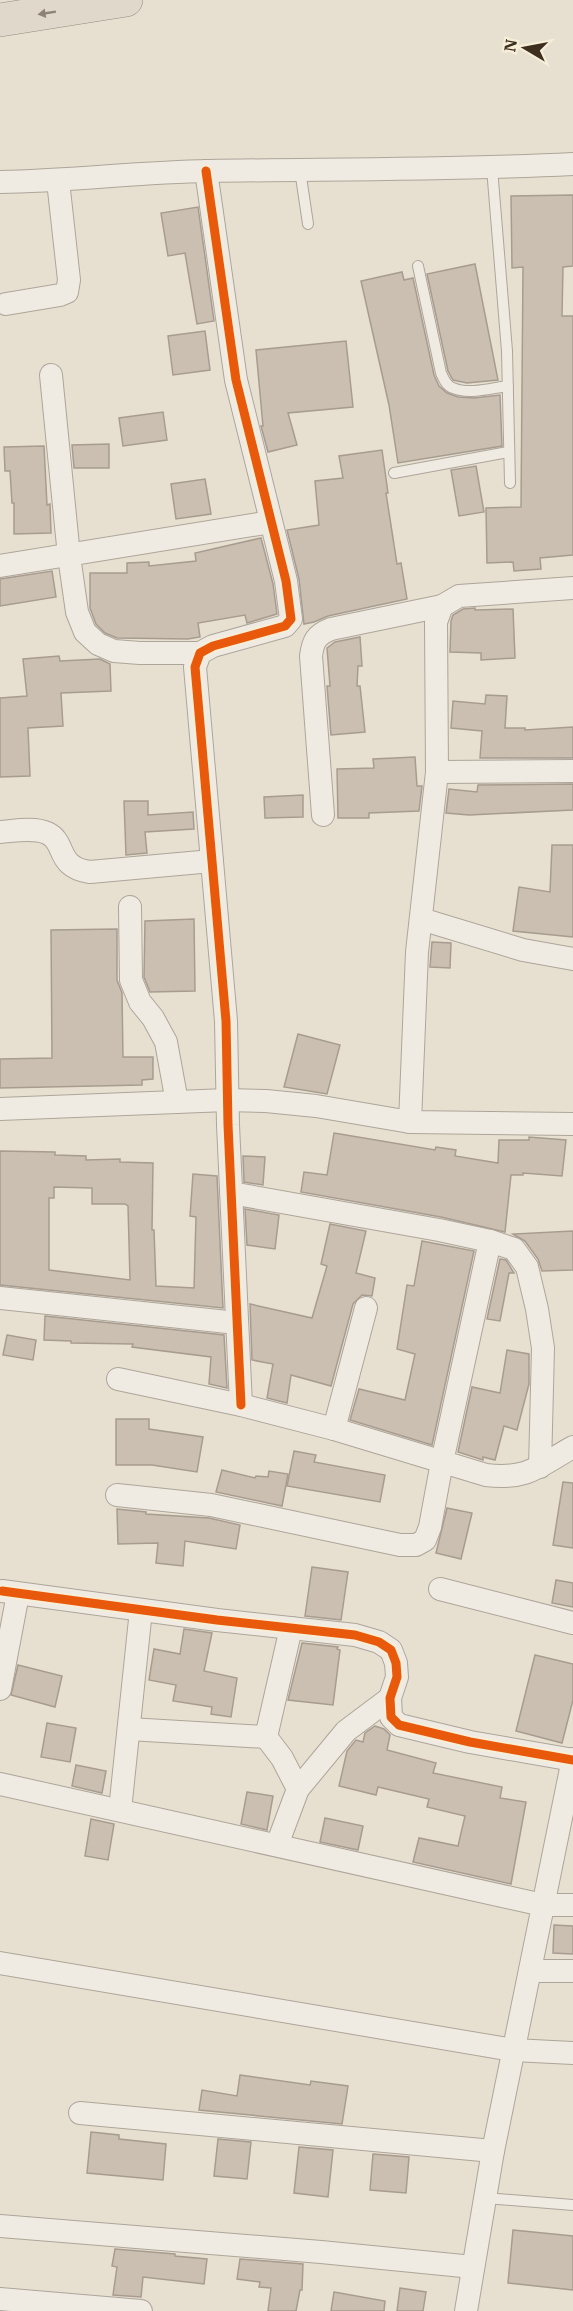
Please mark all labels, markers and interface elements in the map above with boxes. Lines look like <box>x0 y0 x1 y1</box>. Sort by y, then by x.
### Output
one-way arrow <box>38 8 57 17</box>
north arrow <box>495 18 555 78</box>
text: N <box>499 37 521 53</box>

